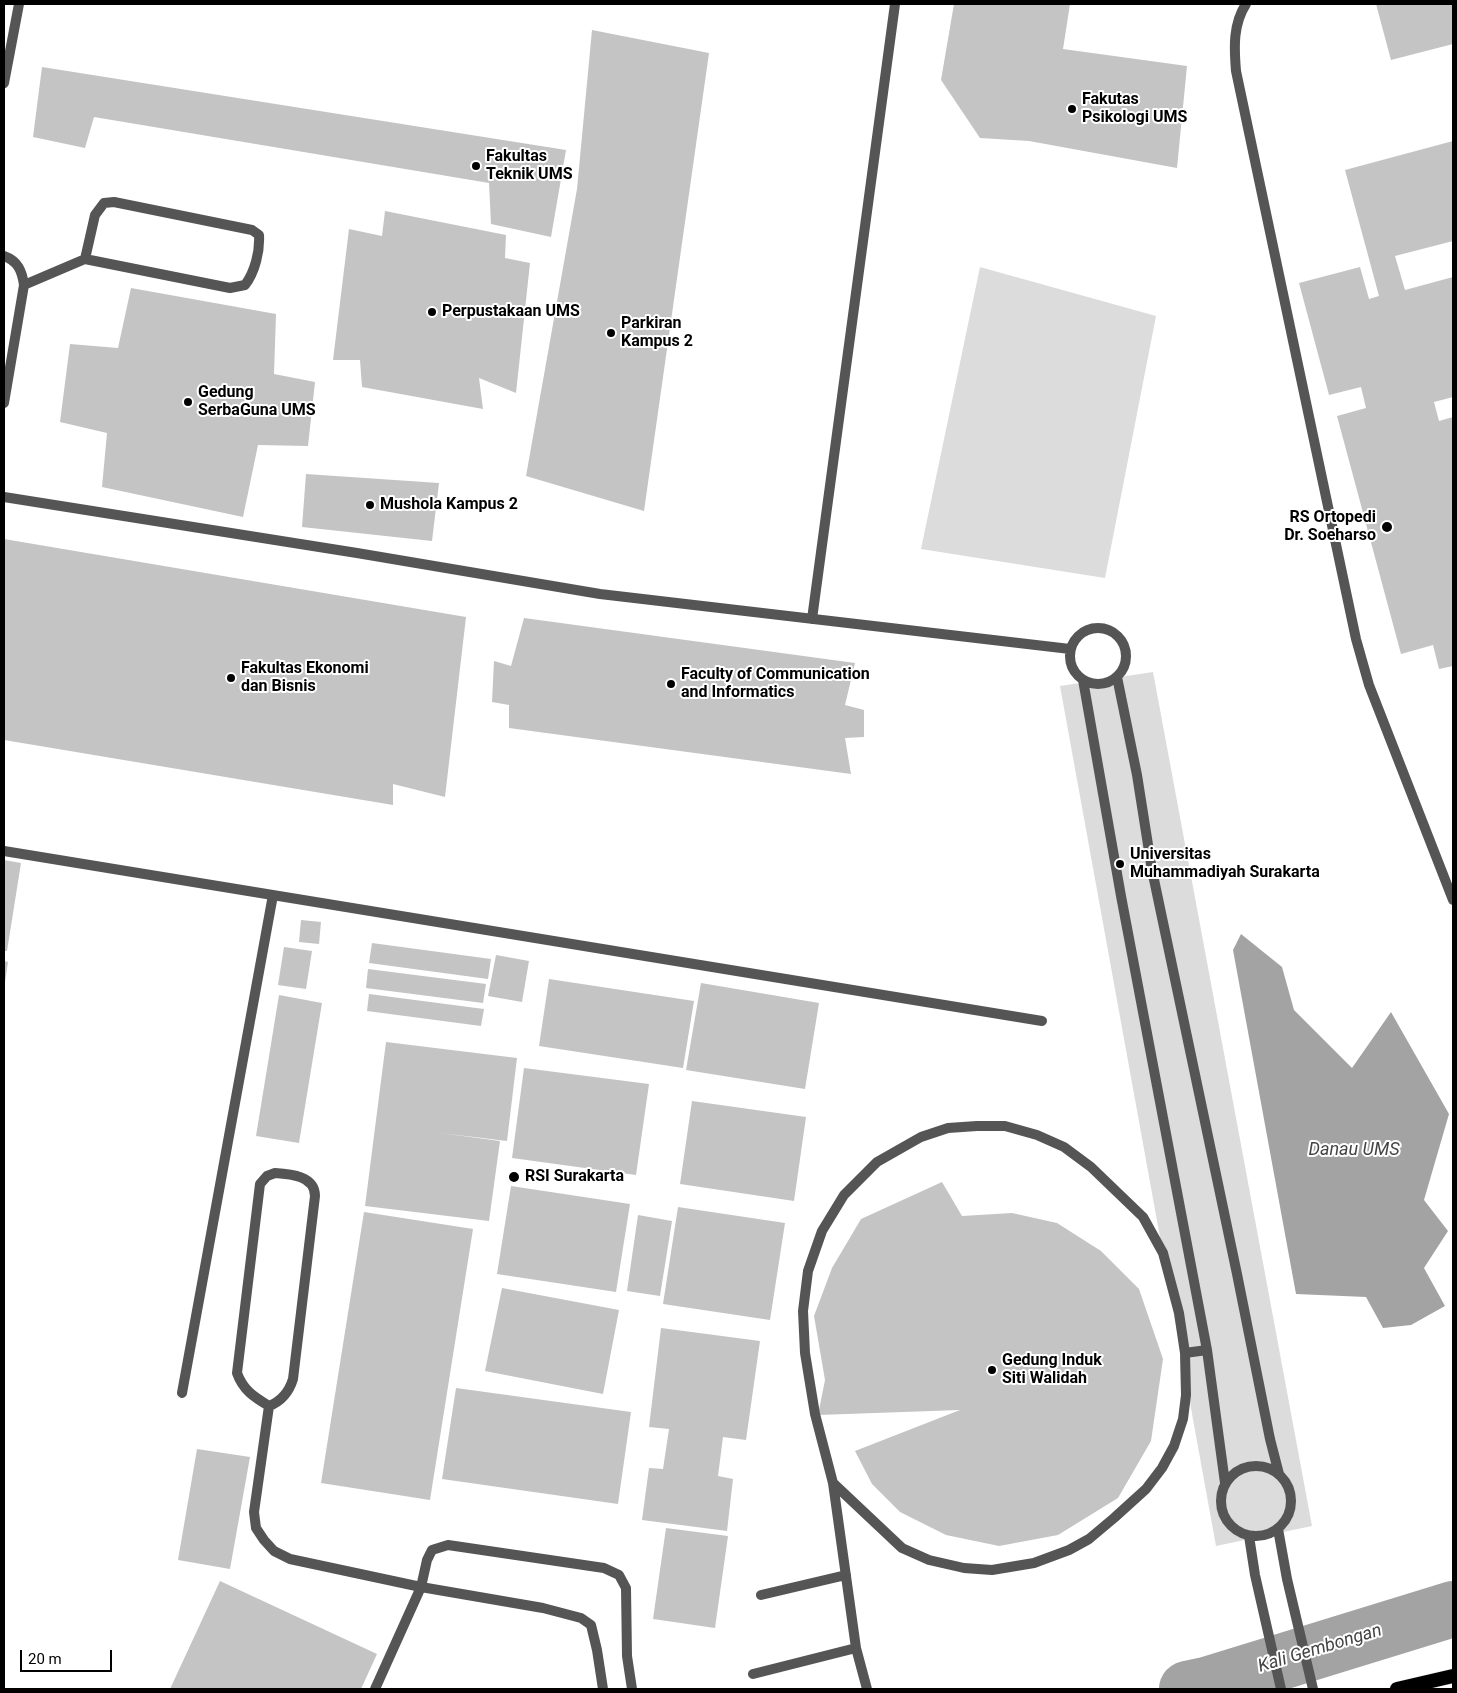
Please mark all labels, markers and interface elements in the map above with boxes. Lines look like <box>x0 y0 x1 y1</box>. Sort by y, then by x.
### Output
place label: Fakutas Psikologi UMS <box>1082 90 1187 128</box>
marker: Fakutas Psikologi UMS <box>1066 103 1078 115</box>
place label: Fakultas Teknik UMS <box>486 147 573 185</box>
marker: Fakultas Teknik UMS <box>470 160 482 172</box>
place label: Perpustakaan UMS <box>442 302 580 322</box>
marker: Perpustakaan UMS <box>426 306 438 318</box>
place label: Parkiran Kampus 2 <box>621 314 693 352</box>
marker: Parkiran Kampus 2 <box>605 327 617 339</box>
place label: Gedung SerbaGuna UMS <box>198 383 316 421</box>
marker: Gedung SerbaGuna UMS <box>182 396 194 408</box>
place label: Mushola Kampus 2 <box>380 495 518 515</box>
marker: Mushola Kampus 2 <box>364 499 376 511</box>
place label: RS Ortopedi Dr. Soeharso <box>1284 508 1376 546</box>
marker: RS Ortopedi Dr. Soeharso <box>1380 520 1394 534</box>
place label: Fakultas Ekonomi dan Bisnis <box>241 659 369 697</box>
place label: Faculty of Communication and Informatics <box>681 665 870 703</box>
marker: Fakultas Ekonomi dan Bisnis <box>225 672 237 684</box>
marker: Faculty of Communication and Informatics <box>665 678 677 690</box>
place label: Universitas Muhammadiyah Surakarta <box>1130 845 1320 883</box>
marker: Universitas Muhammadiyah Surakarta <box>1114 858 1126 870</box>
water label: Danau UMS <box>1308 1139 1400 1161</box>
place label: RSI Surakarta <box>525 1167 624 1187</box>
marker: RSI Surakarta <box>507 1170 521 1184</box>
place label: Gedung Induk Siti Walidah <box>1002 1351 1102 1389</box>
marker: Gedung Induk Siti Walidah <box>986 1364 998 1376</box>
water label: Kali Gembongan <box>1256 1620 1384 1678</box>
scale bar <box>22 1640 115 1672</box>
text: 20 m <box>28 1650 62 1668</box>

